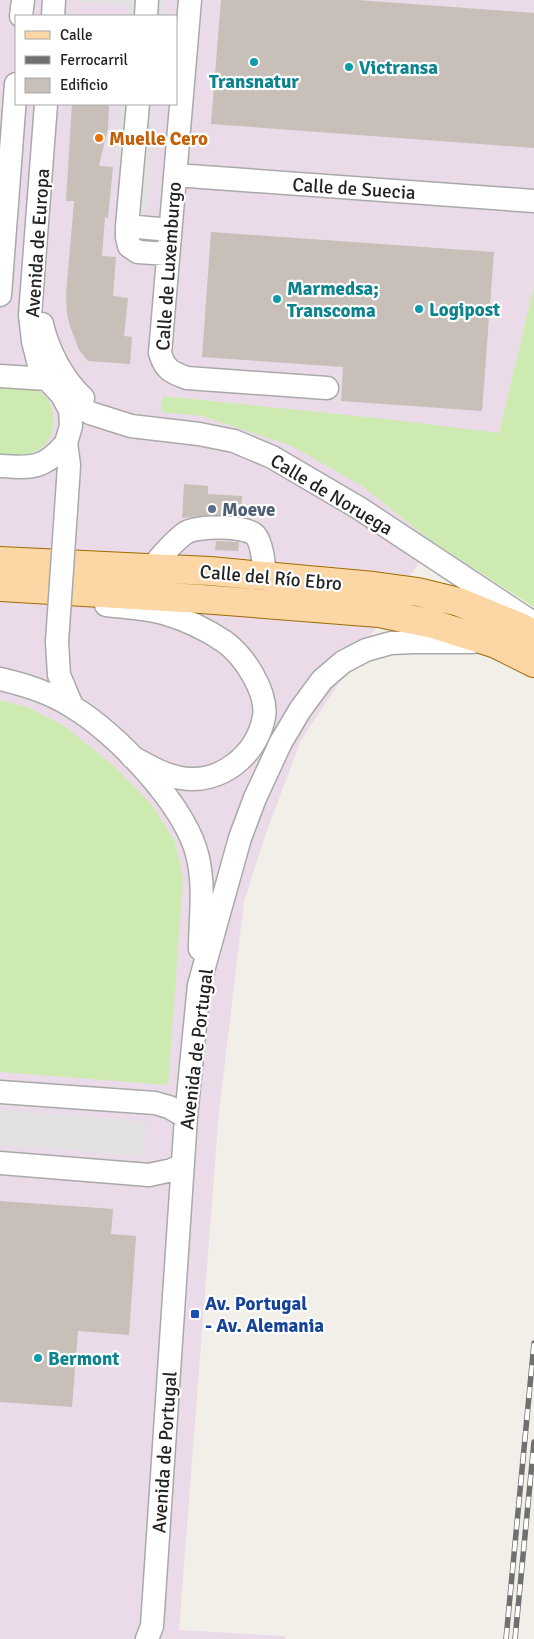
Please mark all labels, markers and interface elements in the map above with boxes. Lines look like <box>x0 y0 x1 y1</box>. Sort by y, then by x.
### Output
legend <box>15 15 178 105</box>
text: Calle <box>60 26 93 44</box>
text: Ferrocarril <box>60 51 128 69</box>
marker: Transnatur <box>248 56 260 68</box>
place label: Victransa <box>359 56 438 80</box>
marker: Victransa <box>343 61 355 73</box>
place label: Transnatur <box>209 70 299 94</box>
text: Edificio <box>60 76 108 94</box>
place label: Muelle Cero <box>109 127 208 151</box>
marker: Muelle Cero <box>93 132 105 144</box>
street label: Avenida de Europa <box>21 168 55 318</box>
street label: Calle de Suecia <box>291 173 416 205</box>
street label: Calle de Luxemburgo <box>151 181 187 351</box>
place label: Marmedsa; Transcoma <box>287 277 379 323</box>
marker: Marmedsa; Transcoma <box>271 293 283 305</box>
place label: Logipost <box>429 298 500 322</box>
marker: Logipost <box>413 303 425 315</box>
street label: Calle de Noruega <box>266 449 397 541</box>
place label: Moeve <box>222 498 275 522</box>
marker: Moeve <box>206 503 218 515</box>
street label: Calle del Río Ebro <box>199 560 343 596</box>
street label: Avenida de Portugal <box>175 967 219 1131</box>
place label: Av. Portugal - Av. Alemania <box>205 1292 324 1338</box>
marker: Av. Portugal - Av. Alemania <box>189 1308 201 1320</box>
place label: Bermont <box>48 1347 119 1371</box>
marker: Bermont <box>32 1352 44 1364</box>
street label: Avenida de Portugal <box>147 1370 183 1534</box>

